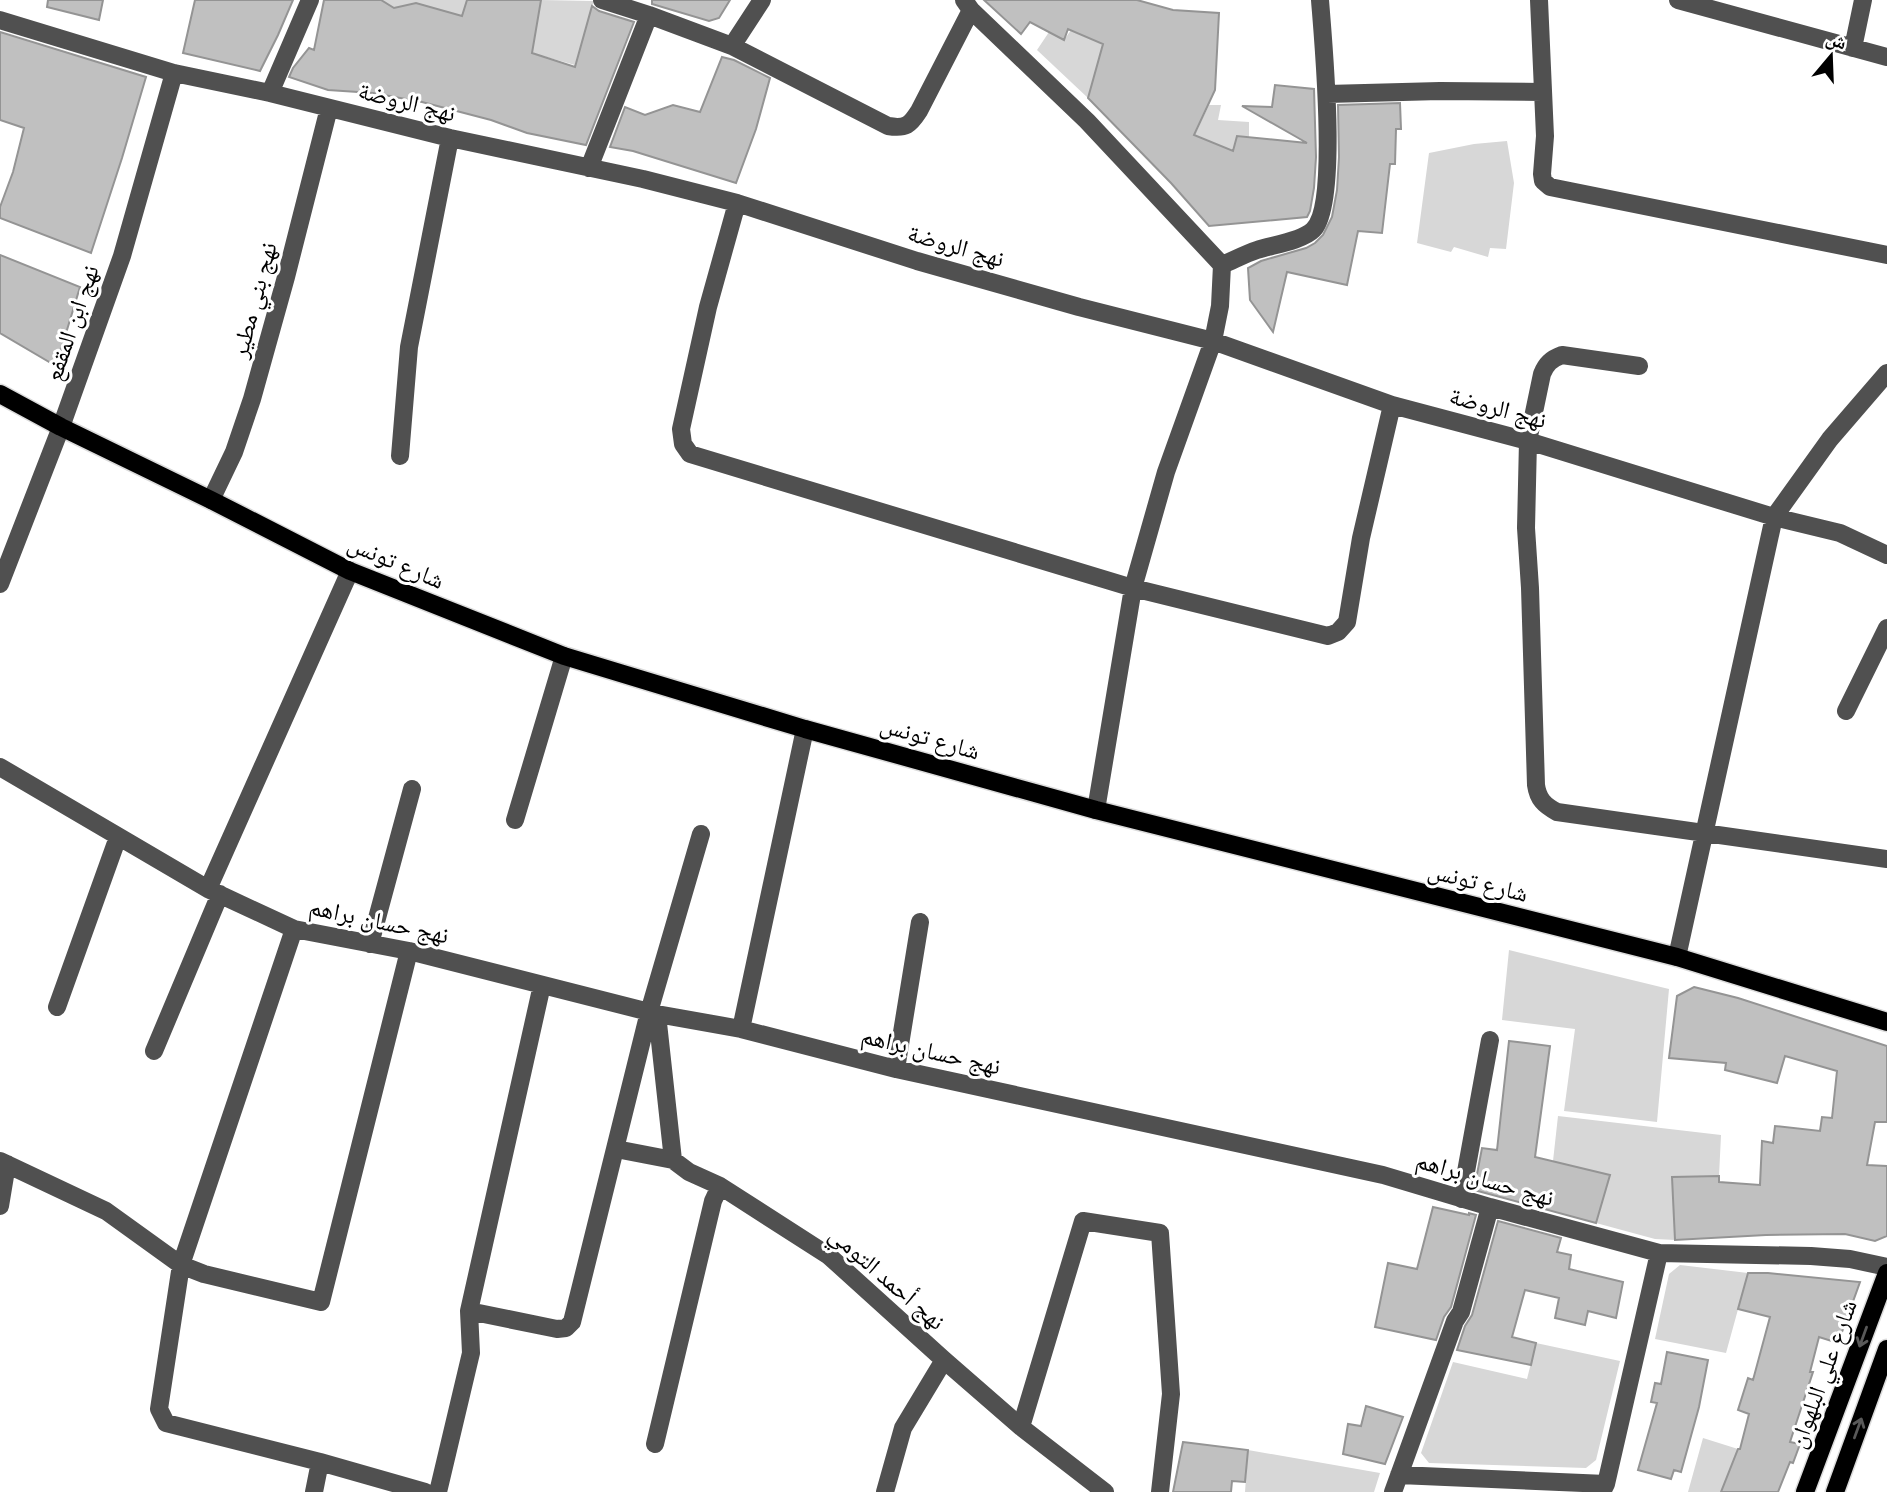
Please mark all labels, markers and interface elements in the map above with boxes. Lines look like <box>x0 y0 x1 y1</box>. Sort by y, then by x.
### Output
north arrow <box>1796 21 1866 91</box>
text: ش <box>1823 25 1850 55</box>
street label: نهج الروضة <box>355 74 459 129</box>
street label: نهج الروضة <box>904 217 1008 274</box>
street label: نهج بني مطير <box>223 239 288 363</box>
street label: نهج ابن المقفع <box>37 261 106 385</box>
street label: نهج الروضة <box>1446 380 1550 435</box>
street label: شارع تونس <box>343 527 449 596</box>
street label: شارع تونس <box>877 709 983 766</box>
street label: شارع تونس <box>1425 854 1531 909</box>
street label: نهج حسان براهم <box>306 891 452 951</box>
street label: نهج حسان براهم <box>858 1019 1004 1083</box>
street label: نهج حسان براهم <box>1412 1144 1558 1214</box>
street label: نهج أحمد التومي <box>820 1219 952 1340</box>
street label: شارع علي البلهوان <box>1781 1295 1868 1454</box>
one-way arrow <box>1856 1325 1868 1347</box>
one-way arrow <box>1853 1417 1865 1439</box>

